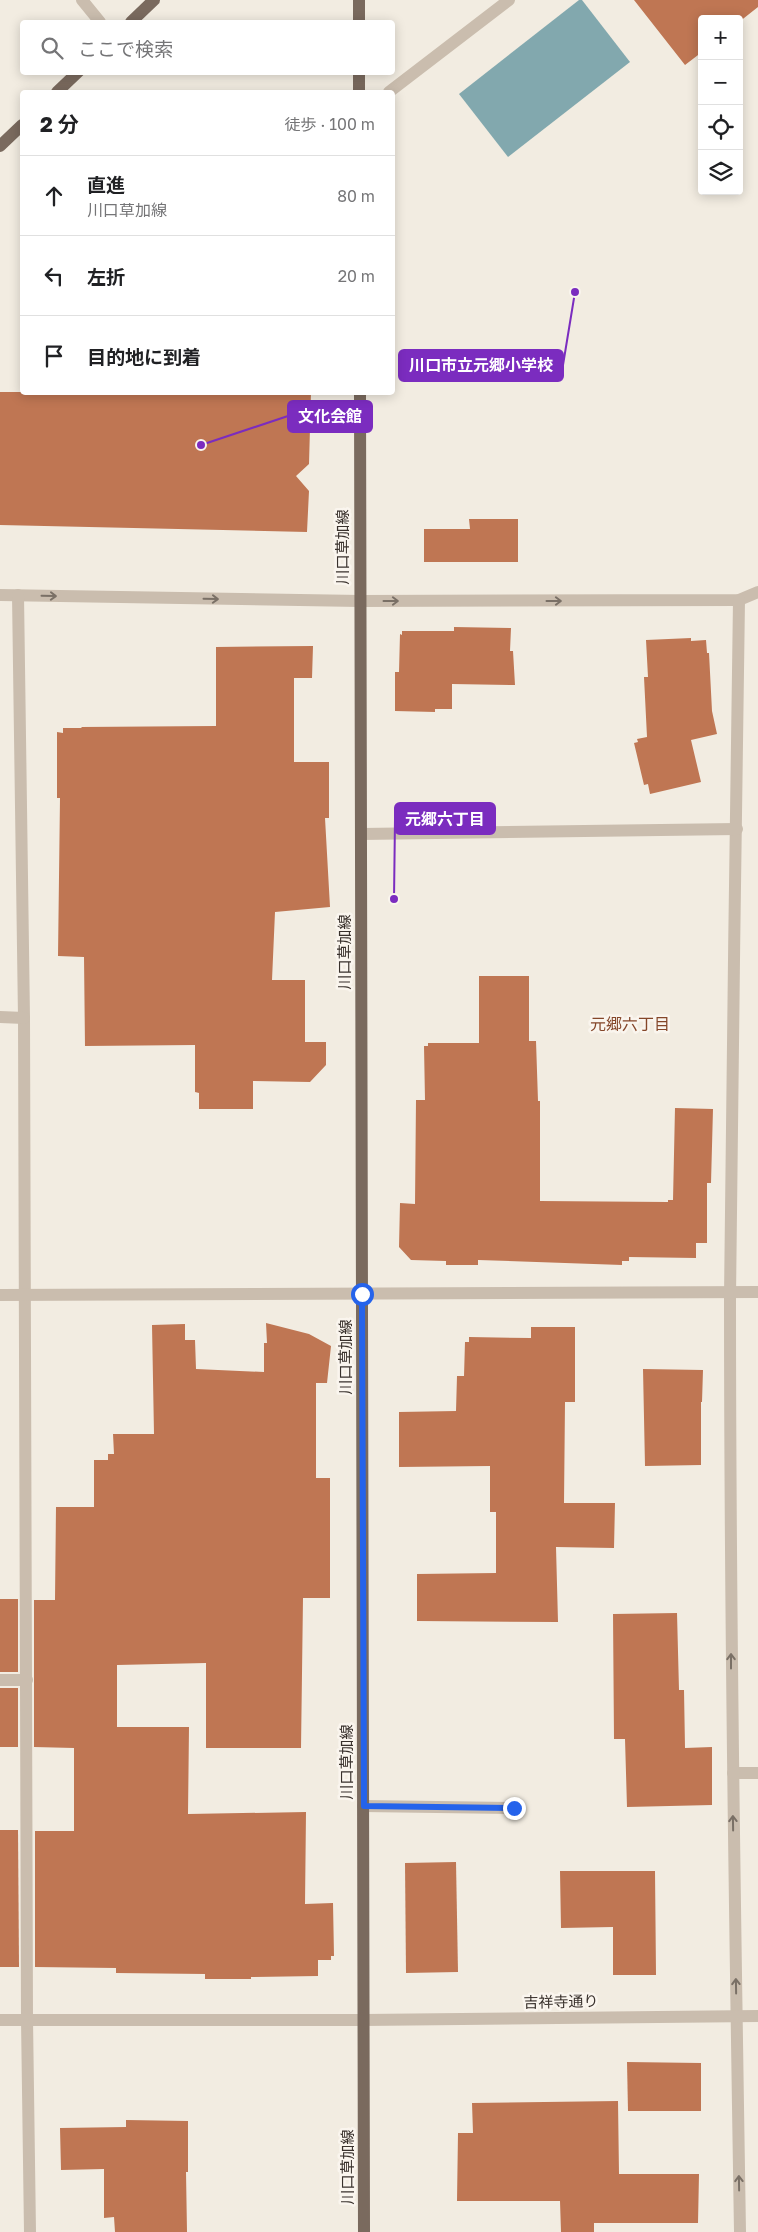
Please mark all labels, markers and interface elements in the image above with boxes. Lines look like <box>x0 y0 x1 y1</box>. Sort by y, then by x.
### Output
map controls <box>698 15 743 195</box>
button: + <box>698 15 743 60</box>
search box <box>20 20 395 75</box>
icon: search <box>38 34 66 62</box>
text: ここで検索 <box>78 37 173 60</box>
button: − <box>698 60 743 105</box>
button: locate <box>698 105 743 150</box>
text: 2 分 <box>40 111 79 137</box>
text: 徒歩 · 100 m <box>284 114 375 134</box>
button: layers <box>698 150 743 195</box>
text: 直進 <box>87 173 125 196</box>
icon: ahead <box>40 182 68 210</box>
text: 80 m <box>337 186 375 206</box>
text: 川口草加線 <box>87 200 167 220</box>
icon: left <box>40 262 68 290</box>
text: 左折 <box>87 265 125 288</box>
text: 20 m <box>338 266 375 286</box>
icon: arrive <box>40 342 68 370</box>
text: 目的地に到着 <box>87 345 201 368</box>
callout: 川口市立元郷小学校 <box>399 350 563 381</box>
text: 川口市立元郷小学校 <box>409 355 553 375</box>
callout: 文化会館 <box>288 401 372 432</box>
text: 文化会館 <box>298 406 362 426</box>
street label: 川口草加線 <box>333 509 351 585</box>
one-way arrow <box>40 591 56 601</box>
one-way arrow <box>202 594 219 604</box>
one-way arrow <box>382 596 399 606</box>
one-way arrow <box>545 596 561 606</box>
callout: 元郷六丁目 <box>395 803 495 834</box>
text: 元郷六丁目 <box>405 809 485 829</box>
street label: 川口草加線 <box>335 914 353 990</box>
district label: 元郷六丁目 <box>590 1014 670 1034</box>
route start <box>351 1283 374 1306</box>
street label: 川口草加線 <box>336 1319 354 1395</box>
one-way arrow <box>726 1653 736 1670</box>
street label: 川口草加線 <box>337 1724 355 1800</box>
route end <box>503 1797 526 1820</box>
one-way arrow <box>729 1816 738 1832</box>
one-way arrow <box>731 1978 741 1994</box>
street label: 吉祥寺通り <box>523 1991 599 2011</box>
street label: 川口草加線 <box>338 2129 356 2205</box>
one-way arrow <box>734 2176 744 2192</box>

